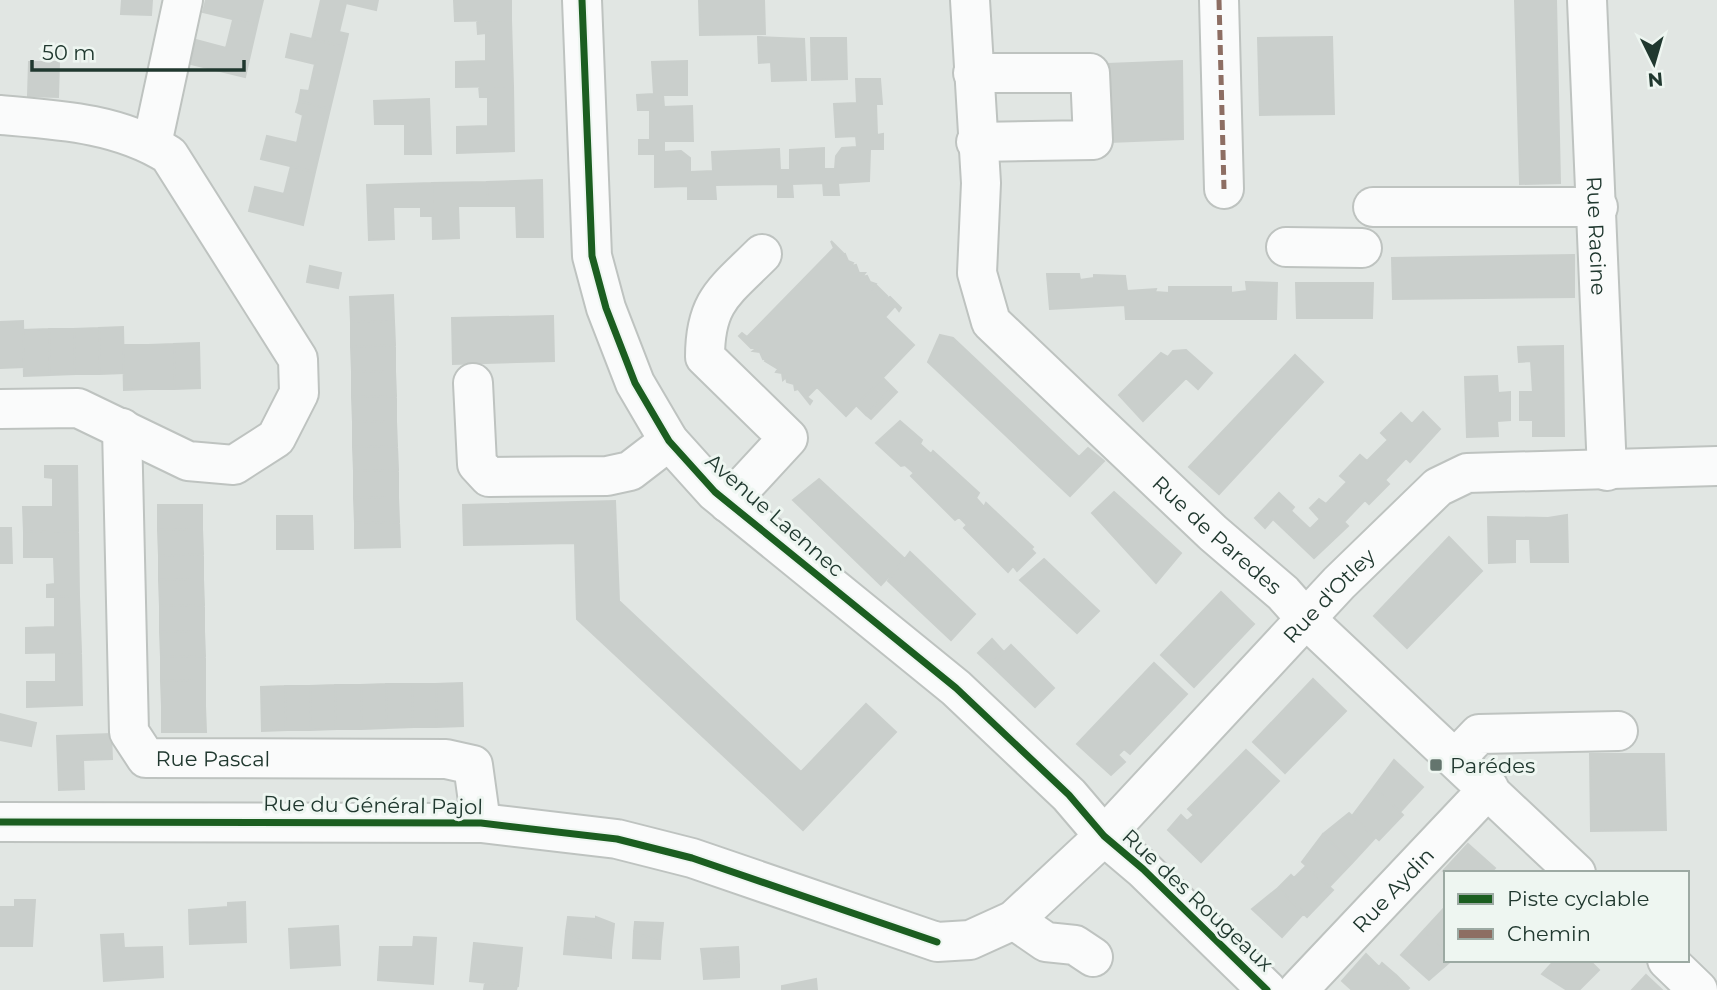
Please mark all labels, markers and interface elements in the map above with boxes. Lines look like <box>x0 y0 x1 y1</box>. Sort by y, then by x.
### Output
scale bar <box>32 28 243 72</box>
north arrow <box>1619 28 1689 98</box>
text: 50 m <box>42 40 96 65</box>
text: N <box>1647 67 1664 92</box>
street label: Rue Racine <box>1582 176 1612 296</box>
street label: Avenue Laennec <box>701 448 849 582</box>
street label: Rue de Paredes <box>1148 470 1287 599</box>
street label: Rue d'Otley <box>1278 543 1380 648</box>
street label: Rue Pascal <box>155 746 270 771</box>
place label: Parédes <box>1450 753 1535 778</box>
marker: Parédes <box>1428 757 1444 773</box>
street label: Rue du Général Pajol <box>263 791 483 819</box>
street label: Rue des Rougeaux <box>1117 824 1279 976</box>
street label: Rue Aydin <box>1347 842 1439 937</box>
legend <box>1444 871 1689 962</box>
text: Piste cyclable <box>1507 886 1649 911</box>
text: Chemin <box>1507 921 1591 946</box>

